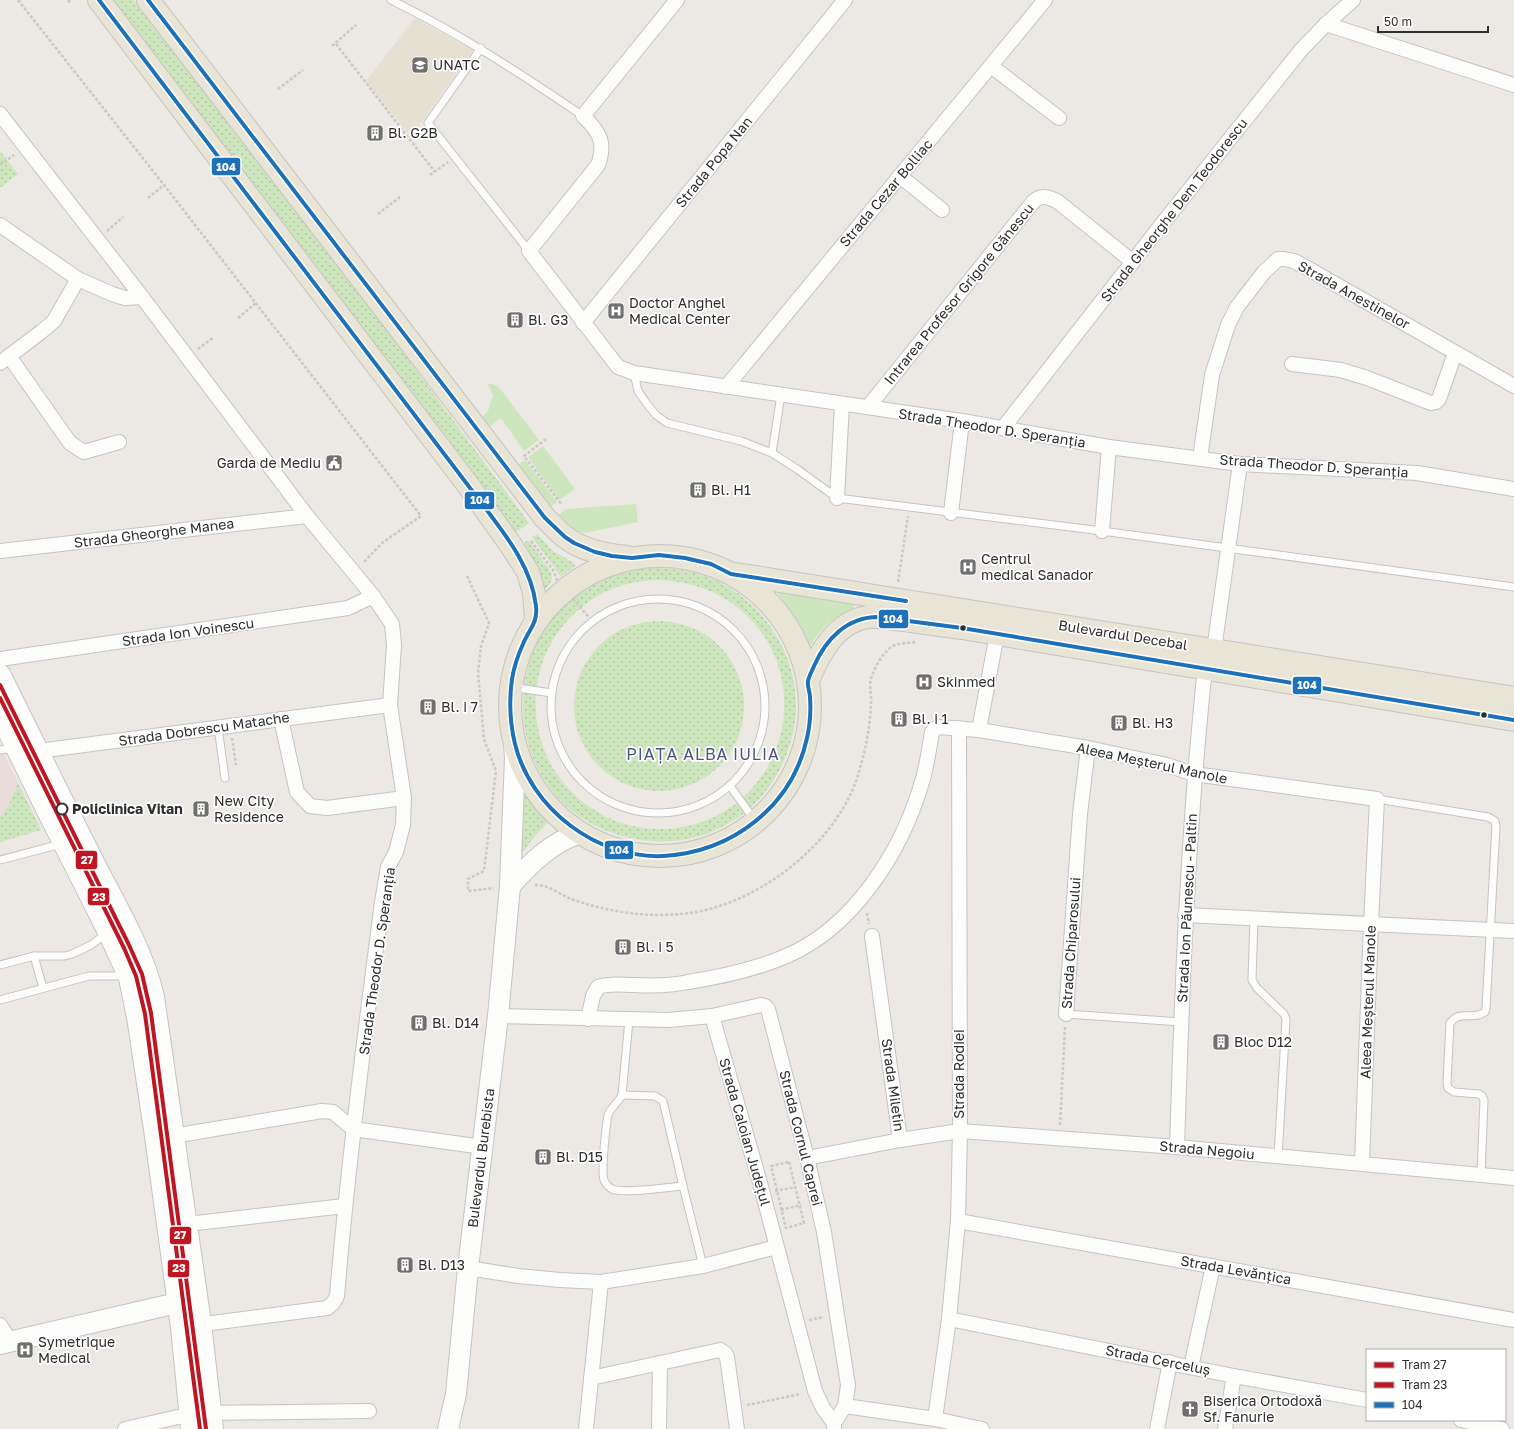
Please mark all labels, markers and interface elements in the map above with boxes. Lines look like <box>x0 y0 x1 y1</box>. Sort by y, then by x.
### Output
scale bar <box>1378 8 1488 34</box>
text: 50 m <box>1384 14 1412 29</box>
school or university icon: UNATC <box>410 55 430 75</box>
place label: UNATC <box>433 56 480 73</box>
street label: Strada Popa Nan <box>672 113 756 211</box>
street label: Strada Gheorghe Dem Teodorescu <box>1097 114 1251 305</box>
building icon: Bl. G2B <box>365 123 385 143</box>
place label: Bl. G2B <box>388 124 438 141</box>
street label: Strada Cezar Bolliac <box>836 135 936 250</box>
line badge: 104 <box>211 157 241 176</box>
text: 104 <box>216 160 236 173</box>
street label: Intrarea Profesor Grigore Gănescu <box>880 200 1037 388</box>
street label: Strada Anestinelor <box>1295 257 1414 333</box>
place label: Doctor Anghel Medical Center <box>629 294 731 327</box>
hospital icon: Doctor Anghel Medical Center <box>606 301 626 321</box>
building icon: Bl. G3 <box>505 310 525 330</box>
place label: Bl. G3 <box>528 311 568 328</box>
street label: Strada Theodor D. Speranția <box>897 404 1087 451</box>
street label: Strada Theodor D. Speranția <box>1219 450 1409 481</box>
public building icon: Garda de Mediu <box>324 453 344 473</box>
place label: Garda de Mediu <box>217 454 321 471</box>
building icon: Bl. H1 <box>688 480 708 500</box>
place label: Bl. H1 <box>711 481 751 498</box>
line badge: 104 <box>464 491 495 510</box>
text: 104 <box>470 493 490 506</box>
street label: Strada Gheorghe Manea <box>73 514 235 551</box>
place label: Centrul medical Sanador <box>981 550 1094 583</box>
hospital icon: Centrul medical Sanador <box>958 557 978 577</box>
line badge: 104 <box>878 609 909 629</box>
text: 104 <box>883 612 903 625</box>
street label: Strada Ion Voinescu <box>121 614 255 649</box>
street label: Bulevardul Decebal <box>1057 616 1189 653</box>
unlabelled marker <box>958 623 968 633</box>
hospital icon: Skinmed <box>914 672 934 692</box>
place label: Skinmed <box>937 673 995 690</box>
line badge: 104 <box>1292 676 1322 695</box>
text: 104 <box>1297 678 1317 691</box>
building icon: Bl. i 7 <box>418 697 438 717</box>
place label: Bl. i 7 <box>441 698 478 715</box>
street label: Strada Dobrescu Matache <box>117 708 291 749</box>
building icon: Bl. i 1 <box>889 709 909 729</box>
place label: Bl. i 1 <box>912 710 949 727</box>
unlabelled marker <box>1479 710 1489 720</box>
building icon: Bl. H3 <box>1109 713 1129 733</box>
place label: Bl. H3 <box>1132 714 1173 731</box>
street label: Aleea Meșterul Manole <box>1075 738 1229 787</box>
district label: PIAȚA ALBA IULIA <box>626 744 780 764</box>
place label: New City Residence <box>214 792 284 825</box>
building icon: New City Residence <box>191 799 211 819</box>
place label: Policlinica Vitan <box>72 800 183 817</box>
marker: Policlinica Vitan <box>55 802 69 816</box>
street label: Strada Ion Păunescu - Paltin <box>1173 813 1200 1003</box>
line badge: 104 <box>604 840 634 860</box>
text: 104 <box>609 843 629 856</box>
line badge: 27 <box>75 850 98 870</box>
text: 27 <box>81 853 93 866</box>
street label: Strada Theodor D. Speranția <box>355 866 398 1056</box>
street label: Strada Chiparosului <box>1057 876 1084 1010</box>
line badge: 23 <box>87 887 110 906</box>
text: 23 <box>92 890 106 903</box>
street label: Aleea Meșterul Manole <box>1356 925 1379 1079</box>
building icon: Bl. i 5 <box>613 937 633 957</box>
place label: Bl. i 5 <box>636 938 674 955</box>
building icon: Bl. D14 <box>409 1013 429 1033</box>
place label: Bl. D14 <box>432 1014 479 1031</box>
street label: Strada Rodiei <box>950 1029 967 1119</box>
building icon: Bloc D12 <box>1211 1032 1231 1052</box>
place label: Bloc D12 <box>1234 1033 1292 1050</box>
street label: Strada Miletin <box>879 1037 908 1133</box>
street label: Strada Caloian Județul <box>716 1056 775 1208</box>
street label: Strada Cornul Caprei <box>776 1068 827 1207</box>
street label: Bulevardul Burebista <box>464 1087 497 1229</box>
street label: Strada Negoiu <box>1159 1137 1255 1162</box>
building icon: Bl. D15 <box>533 1147 553 1167</box>
place label: Bl. D15 <box>556 1148 603 1165</box>
line badge: 27 <box>169 1226 192 1245</box>
text: 27 <box>174 1228 186 1241</box>
street label: Strada Levănțica <box>1179 1251 1293 1288</box>
building icon: Bl. D13 <box>395 1255 415 1275</box>
place label: Bl. D13 <box>418 1256 465 1273</box>
line badge: 23 <box>167 1259 190 1278</box>
text: 23 <box>172 1261 186 1274</box>
place label: Symetrique Medical <box>38 1333 115 1366</box>
hospital icon: Symetrique Medical <box>15 1340 35 1360</box>
street label: Strada Cerceluș <box>1104 1341 1212 1378</box>
legend <box>1366 1349 1506 1421</box>
text: Tram 27 <box>1402 1357 1447 1372</box>
text: Tram 23 <box>1402 1377 1447 1392</box>
place label: Biserica Ortodoxă Sf. Fanurie <box>1203 1392 1322 1425</box>
text: 104 <box>1402 1397 1423 1412</box>
church icon: Biserica Ortodoxă Sf. Fanurie <box>1180 1399 1200 1419</box>

